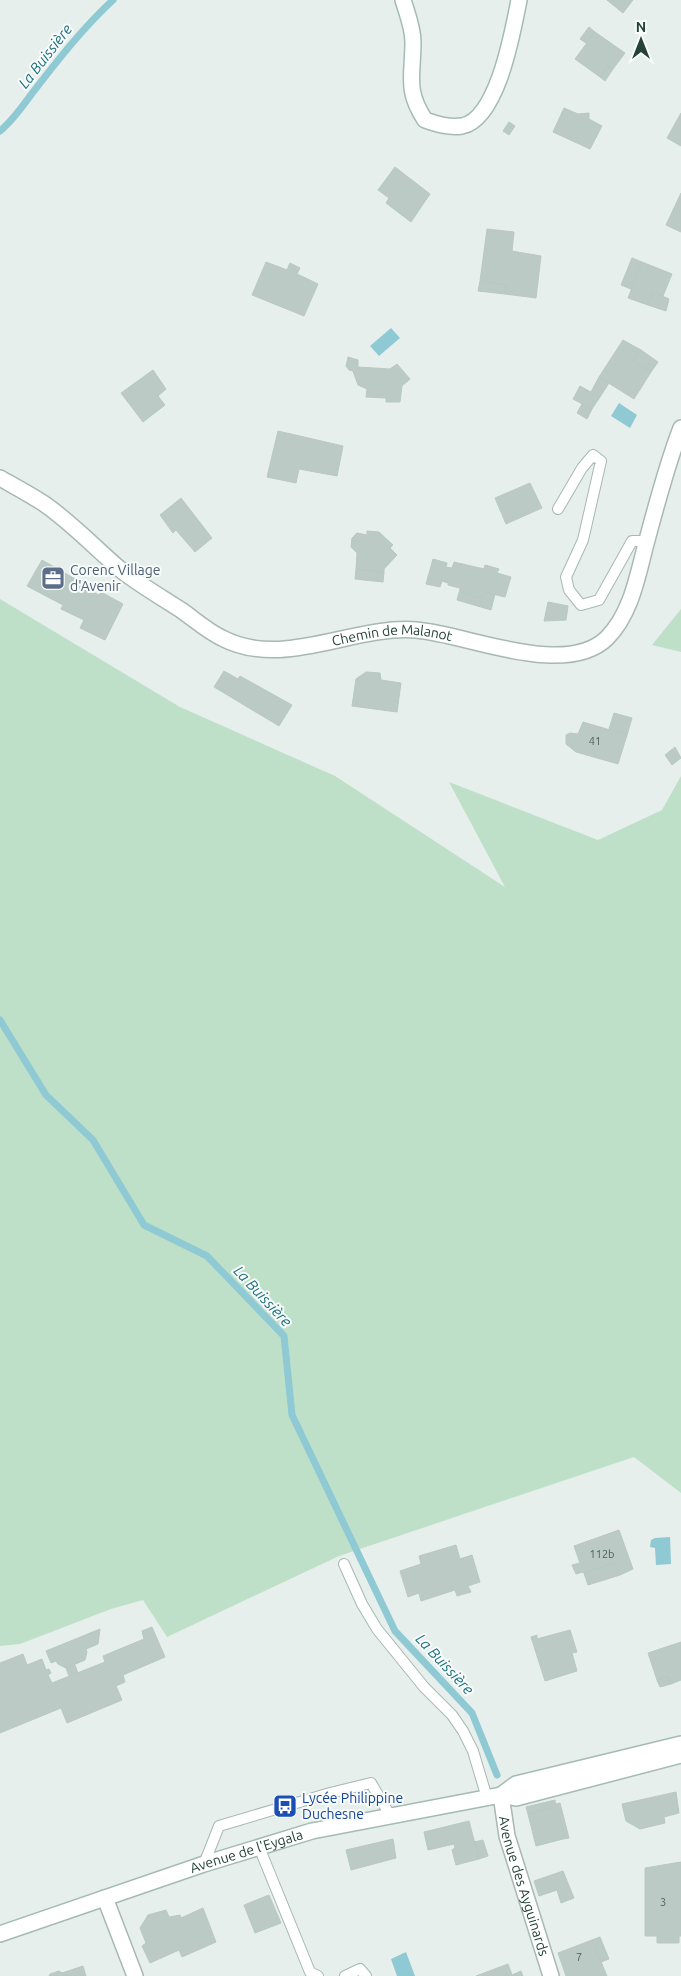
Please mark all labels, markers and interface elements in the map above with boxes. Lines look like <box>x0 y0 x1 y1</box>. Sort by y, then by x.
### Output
north arrow <box>616 15 666 65</box>
text: N <box>636 19 646 35</box>
water label: La Buissière <box>15 20 76 91</box>
place label: Corenc Village d'Avenir <box>70 562 161 594</box>
office icon: Corenc Village d'Avenir <box>40 565 66 591</box>
street label: Chemin de Malanot <box>330 622 454 649</box>
house number: 41 <box>589 735 601 747</box>
water label: La Buissière <box>231 1262 296 1330</box>
house number: 112b <box>589 1548 615 1560</box>
water label: La Buissière <box>413 1630 478 1698</box>
place label: Lycée Philippine Duchesne <box>302 1790 403 1822</box>
bus stop icon: Lycée Philippine Duchesne <box>272 1793 298 1819</box>
street label: Avenue des Ayguinards <box>496 1815 552 1958</box>
street label: Avenue de l'Eygala <box>188 1826 305 1876</box>
house number: 3 <box>660 1896 666 1908</box>
house number: 7 <box>576 1951 582 1963</box>

